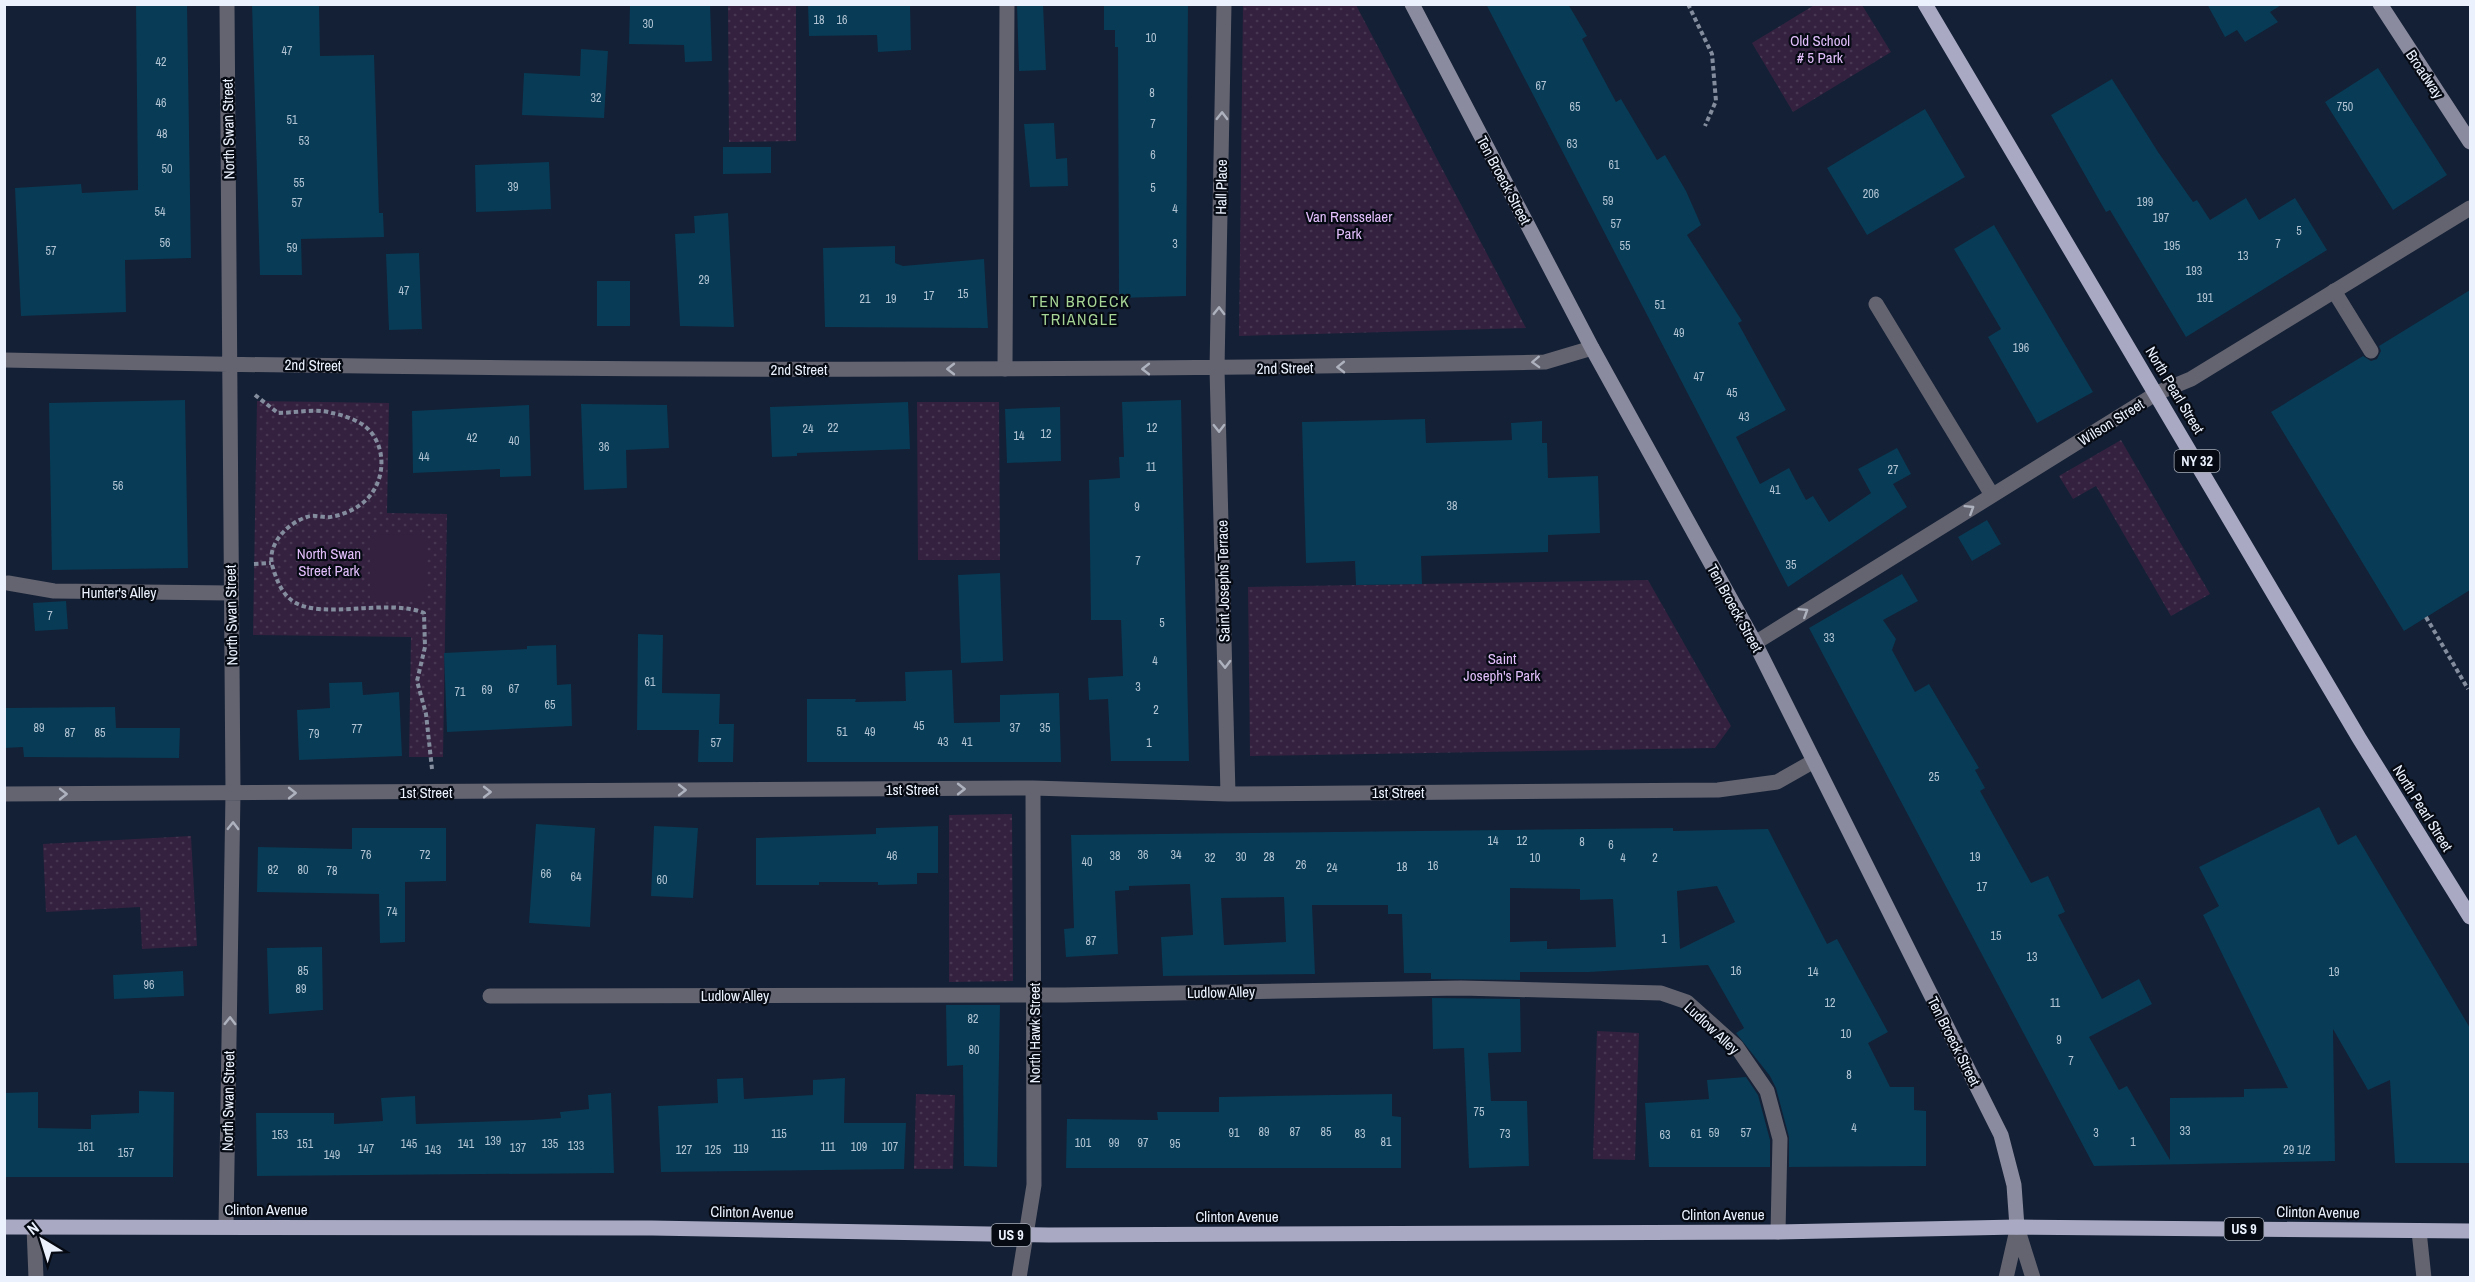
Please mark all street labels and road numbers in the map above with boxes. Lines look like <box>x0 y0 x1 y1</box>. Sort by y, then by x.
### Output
street label: Broadway <box>2401 45 2449 103</box>
street label: North Swan Street <box>217 78 239 179</box>
street label: Ten Broeck Street <box>1472 132 1536 229</box>
street label: Hall Place <box>1210 159 1232 215</box>
street label: North Pearl Street <box>2141 342 2210 438</box>
street label: 2nd Street <box>284 354 342 376</box>
street label: 2nd Street <box>1256 357 1314 379</box>
street label: 2nd Street <box>771 359 828 380</box>
street label: Wilson Street <box>2074 393 2148 450</box>
road number: NY 32 <box>2174 450 2220 472</box>
street label: Saint Josephs Terrace <box>1211 520 1235 642</box>
street label: Ten Broeck Street <box>1702 560 1768 656</box>
street label: North Swan Street <box>220 564 242 665</box>
street label: Hunter's Alley <box>82 582 157 603</box>
street label: North Pearl Street <box>2388 761 2458 856</box>
street label: 1st Street <box>886 779 939 800</box>
street label: 1st Street <box>400 782 453 803</box>
street label: 1st Street <box>1372 782 1425 803</box>
street label: Ludlow Alley <box>1187 981 1256 1003</box>
street label: North Hawk Street <box>1024 982 1045 1083</box>
street label: Ludlow Alley <box>701 985 770 1006</box>
street label: Ten Broeck Street <box>1922 993 1986 1090</box>
street label: Ludlow Alley <box>1680 997 1745 1060</box>
street label: North Swan Street <box>217 1050 239 1151</box>
street label: Clinton Avenue <box>224 1199 308 1220</box>
street label: Clinton Avenue <box>710 1201 794 1223</box>
street label: Clinton Avenue <box>2276 1201 2360 1223</box>
street label: Clinton Avenue <box>1681 1204 1765 1225</box>
street label: Clinton Avenue <box>1195 1206 1279 1227</box>
road number: US 9 <box>2224 1218 2264 1240</box>
road number: US 9 <box>992 1224 1030 1246</box>

